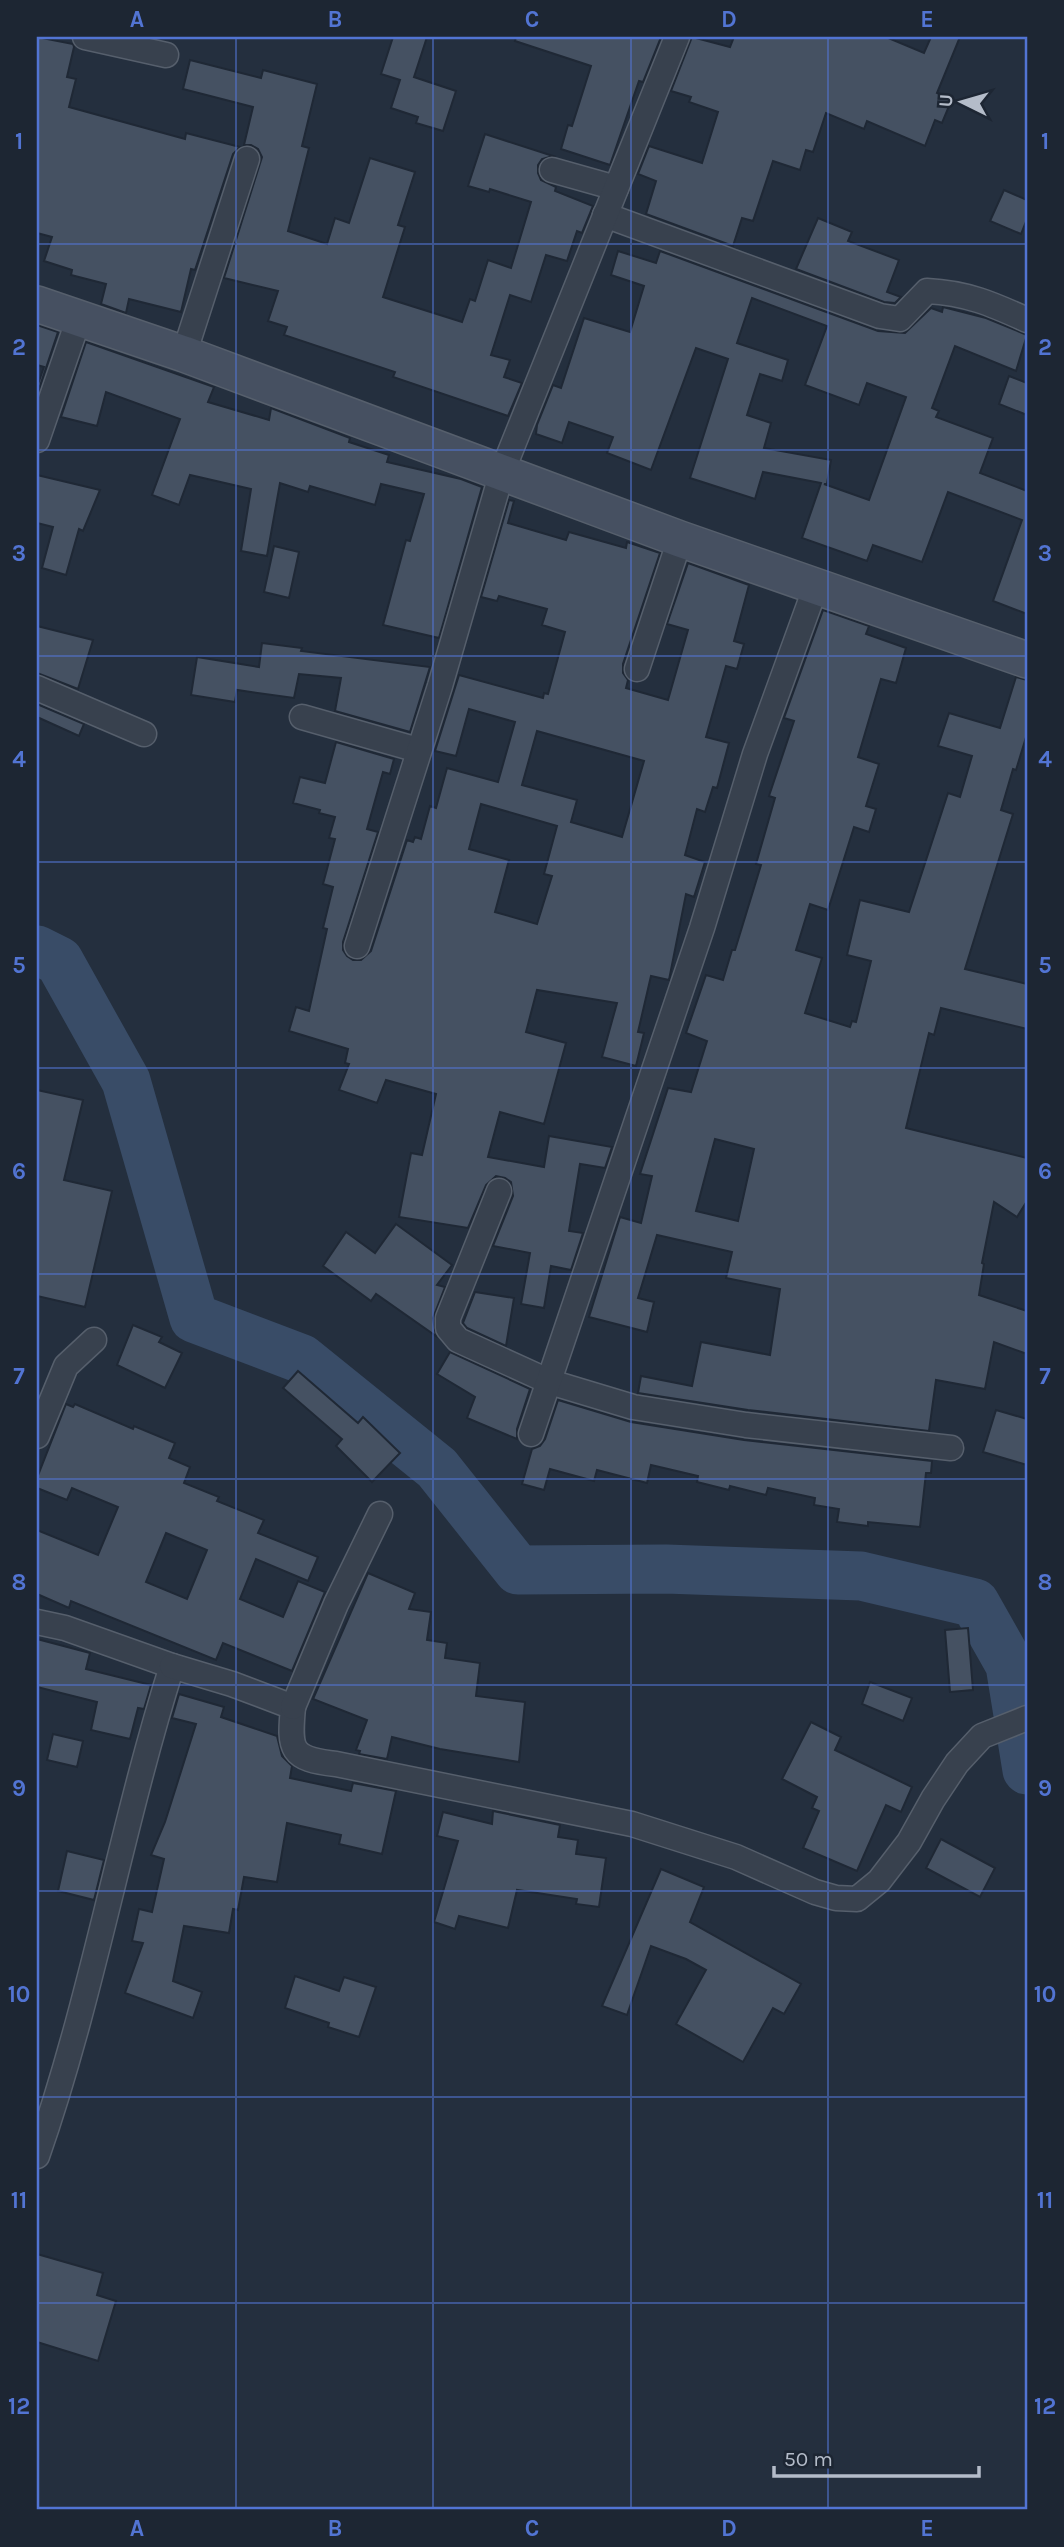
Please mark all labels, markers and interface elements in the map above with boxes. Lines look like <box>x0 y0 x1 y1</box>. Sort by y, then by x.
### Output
text: A <box>130 6 144 33</box>
text: B <box>328 6 342 33</box>
text: C <box>525 6 539 33</box>
text: D <box>721 6 737 33</box>
text: E <box>920 6 934 33</box>
north arrow <box>928 66 998 136</box>
text: U <box>935 93 958 108</box>
text: 1 <box>15 128 23 155</box>
text: 1 <box>1041 128 1049 155</box>
text: 2 <box>12 334 26 361</box>
text: 2 <box>1038 334 1052 361</box>
text: 3 <box>12 540 26 567</box>
text: 3 <box>1038 540 1052 567</box>
text: 4 <box>12 746 26 773</box>
text: 4 <box>1038 746 1052 773</box>
text: 5 <box>12 952 26 979</box>
text: 5 <box>1038 952 1052 979</box>
text: 6 <box>12 1158 26 1185</box>
text: 6 <box>1038 1158 1052 1185</box>
text: 7 <box>13 1363 25 1390</box>
text: 7 <box>1039 1363 1051 1390</box>
text: 8 <box>12 1569 26 1596</box>
text: 8 <box>1038 1569 1052 1596</box>
text: 9 <box>12 1775 26 1802</box>
text: 9 <box>1038 1775 1052 1802</box>
text: 10 <box>8 1981 30 2008</box>
text: 10 <box>1034 1981 1056 2008</box>
text: 11 <box>11 2187 27 2214</box>
text: 11 <box>1037 2187 1053 2214</box>
text: 12 <box>8 2393 30 2420</box>
text: 12 <box>1034 2393 1056 2420</box>
scale bar <box>774 2435 978 2479</box>
text: 50 m <box>784 2447 833 2471</box>
text: A <box>130 2515 144 2542</box>
text: B <box>328 2515 342 2542</box>
text: C <box>525 2515 539 2542</box>
text: D <box>721 2515 737 2542</box>
text: E <box>920 2515 934 2542</box>

